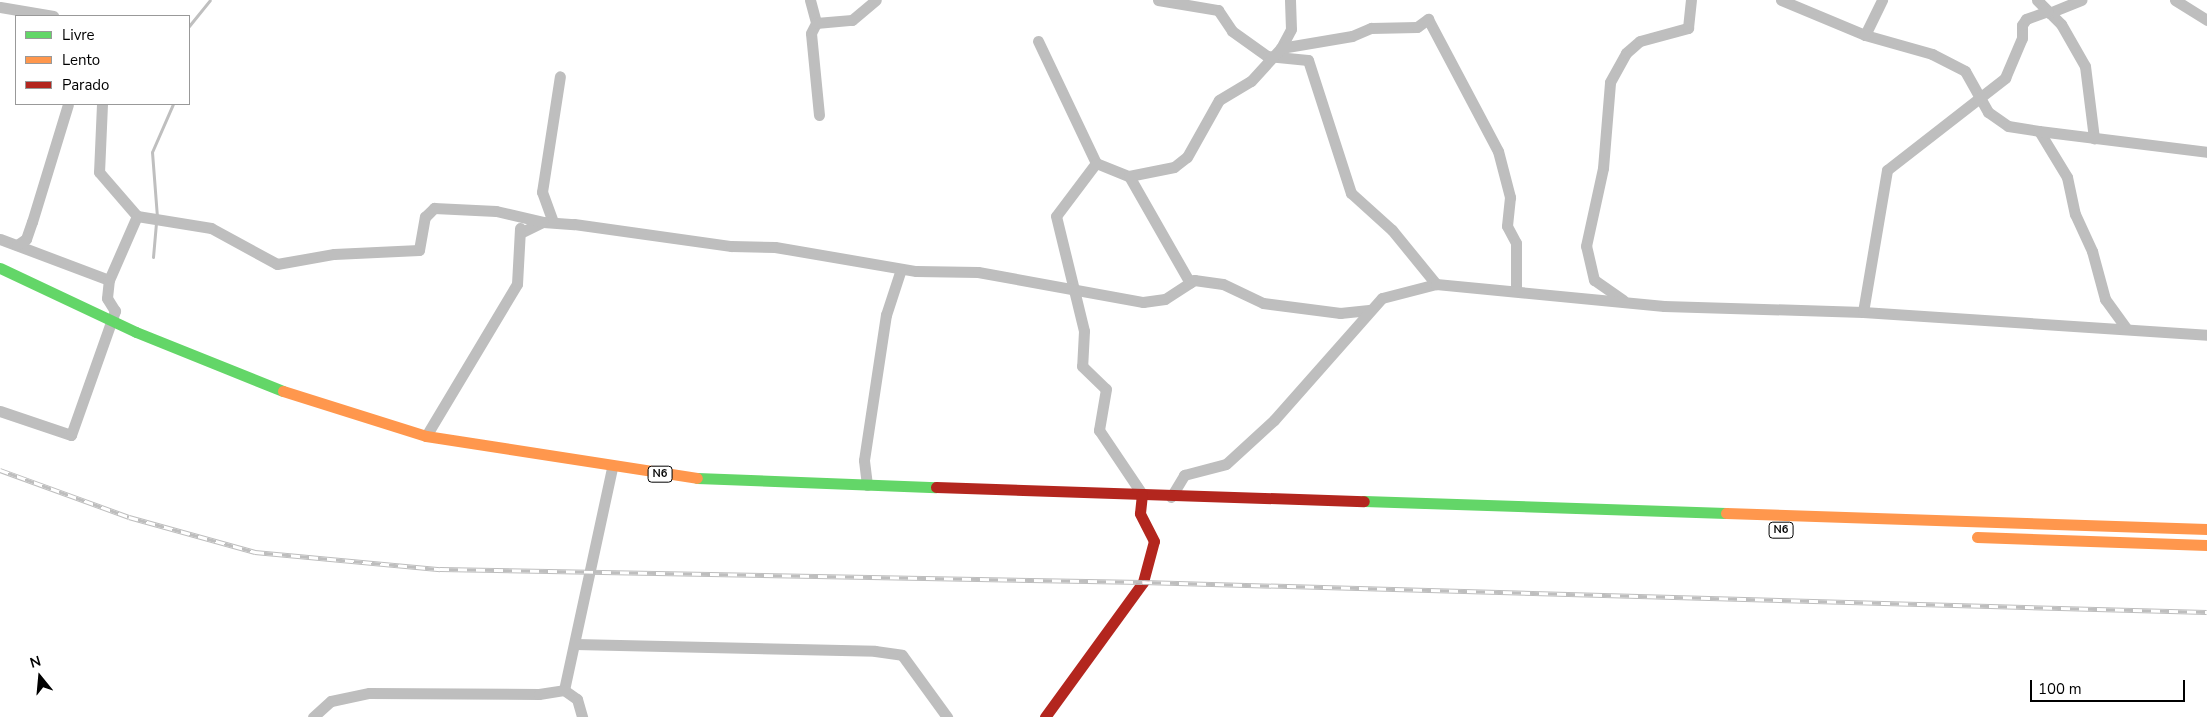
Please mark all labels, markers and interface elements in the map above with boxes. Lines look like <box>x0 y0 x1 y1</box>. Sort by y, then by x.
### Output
legend <box>15 15 190 105</box>
text: Livre <box>62 25 95 45</box>
text: Lento <box>62 50 100 70</box>
text: Parado <box>62 75 109 95</box>
road number: N6 <box>648 466 672 482</box>
road number: N6 <box>1768 522 1794 538</box>
north arrow <box>15 652 65 702</box>
text: N <box>28 652 43 673</box>
scale bar <box>2032 670 2187 702</box>
text: 100 m <box>2038 679 2082 699</box>

